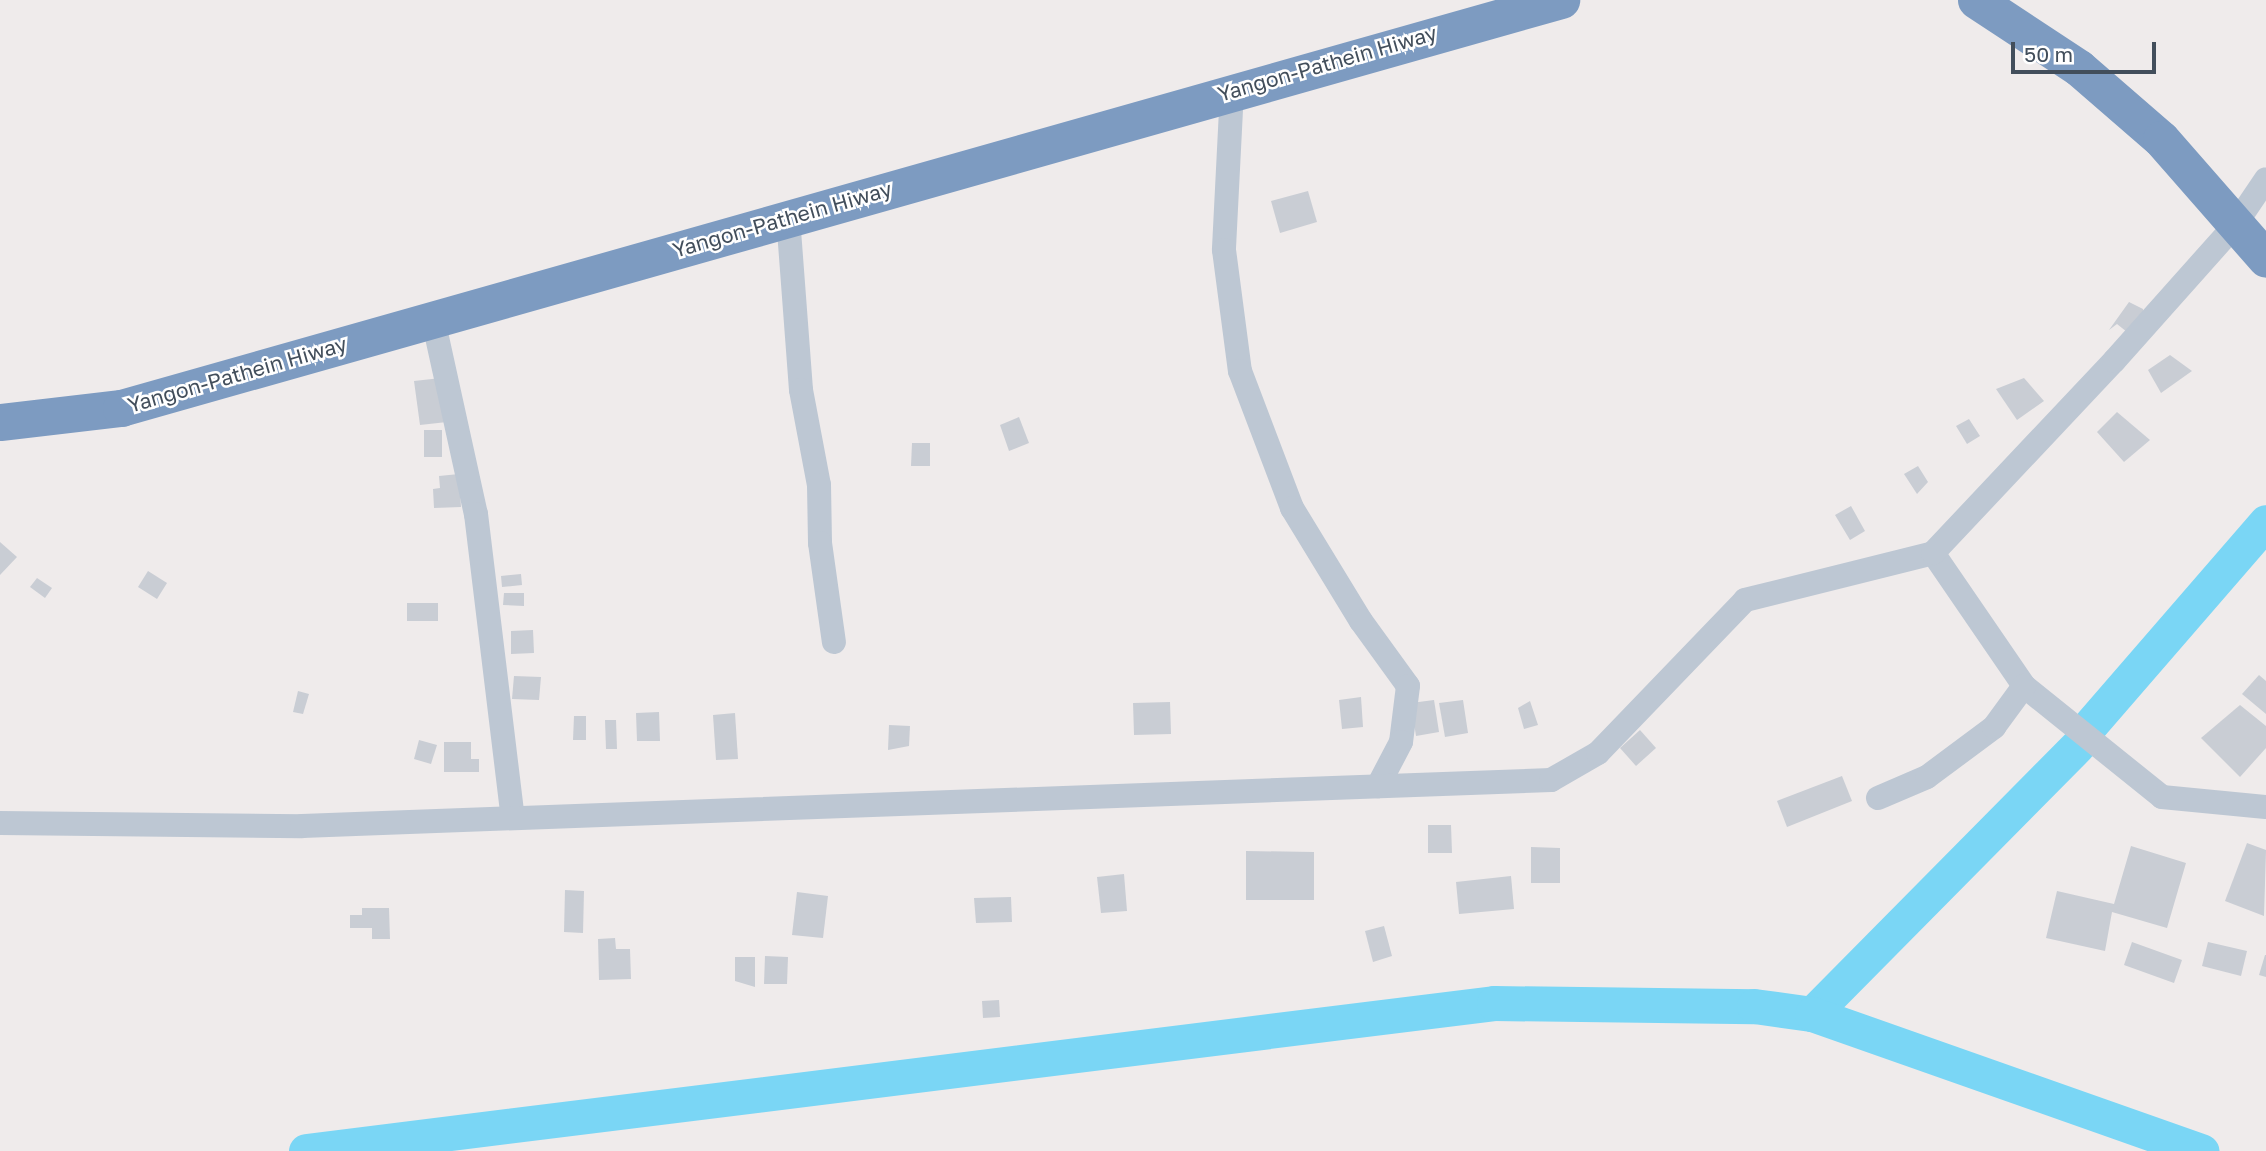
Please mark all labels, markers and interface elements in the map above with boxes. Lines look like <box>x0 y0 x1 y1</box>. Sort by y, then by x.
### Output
street label: Yangon-Pathein Hiway <box>1215 20 1439 106</box>
scale bar <box>2014 28 2159 72</box>
text: 50 m <box>2024 41 2073 67</box>
street label: Yangon-Pathein Hiway <box>670 176 894 262</box>
street label: Yangon-Pathein Hiway <box>125 331 349 417</box>

